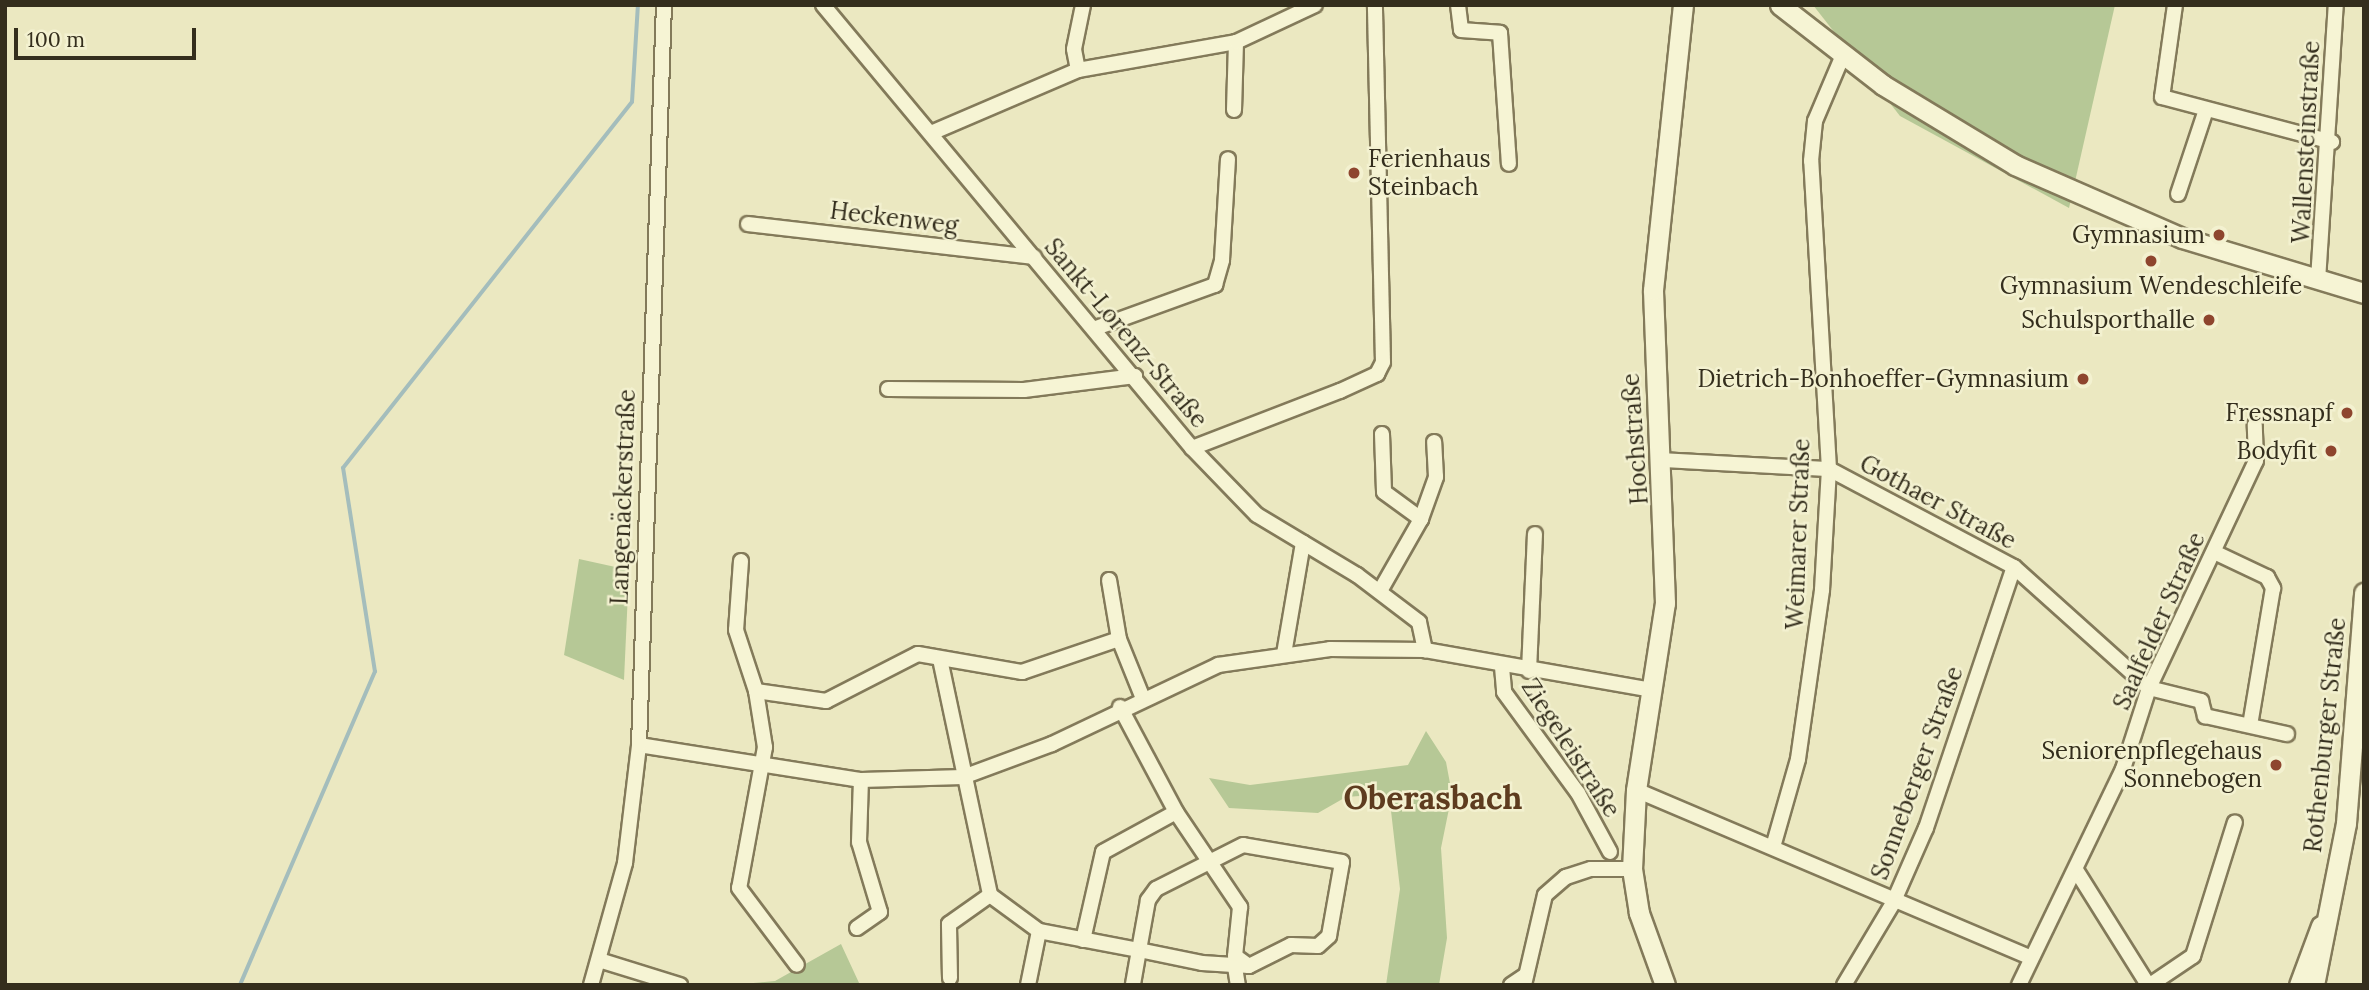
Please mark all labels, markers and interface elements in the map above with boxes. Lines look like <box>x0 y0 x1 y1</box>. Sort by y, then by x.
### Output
scale bar <box>18 14 200 58</box>
text: 100 m <box>27 26 85 53</box>
street label: Wallensteinstraße <box>2286 40 2326 244</box>
place label: Ferienhaus Steinbach <box>1368 145 1491 201</box>
marker: Ferienhaus Steinbach <box>1346 165 1362 181</box>
street label: Heckenweg <box>828 196 960 240</box>
place label: Gymnasium <box>2072 221 2205 249</box>
marker: Gymnasium <box>2211 227 2227 243</box>
street label: Sankt-Lorenz-Straße <box>1039 233 1213 433</box>
marker: Gymnasium Wendeschleife <box>2143 253 2159 269</box>
place label: Gymnasium Wendeschleife <box>2000 272 2302 300</box>
place label: Schulsporthalle <box>2021 306 2195 334</box>
marker: Schulsporthalle <box>2201 312 2217 328</box>
place label: Dietrich-Bonhoeffer-Gymnasium <box>1697 365 2069 393</box>
marker: Dietrich-Bonhoeffer-Gymnasium <box>2075 371 2091 387</box>
street label: Hochstraße <box>1616 372 1654 506</box>
street label: Langenäckerstraße <box>605 389 641 605</box>
place label: Fressnapf <box>2225 399 2333 427</box>
marker: Fressnapf <box>2339 405 2355 421</box>
place label: Bodyfit <box>2237 437 2317 465</box>
street label: Weimarer Straße <box>1780 438 1816 630</box>
marker: Bodyfit <box>2323 443 2339 459</box>
street label: Gothaer Straße <box>1855 449 2021 555</box>
street label: Saalfelder Straße <box>2107 528 2211 714</box>
street label: Rothenburger Straße <box>2298 616 2352 854</box>
street label: Sonneberger Straße <box>1865 663 1969 883</box>
street label: Ziegeleistraße <box>1516 673 1626 823</box>
place label: Seniorenpflegehaus Sonnebogen <box>2042 737 2262 793</box>
marker: Seniorenpflegehaus Sonnebogen <box>2268 757 2284 773</box>
district label: Oberasbach <box>1344 779 1522 817</box>

